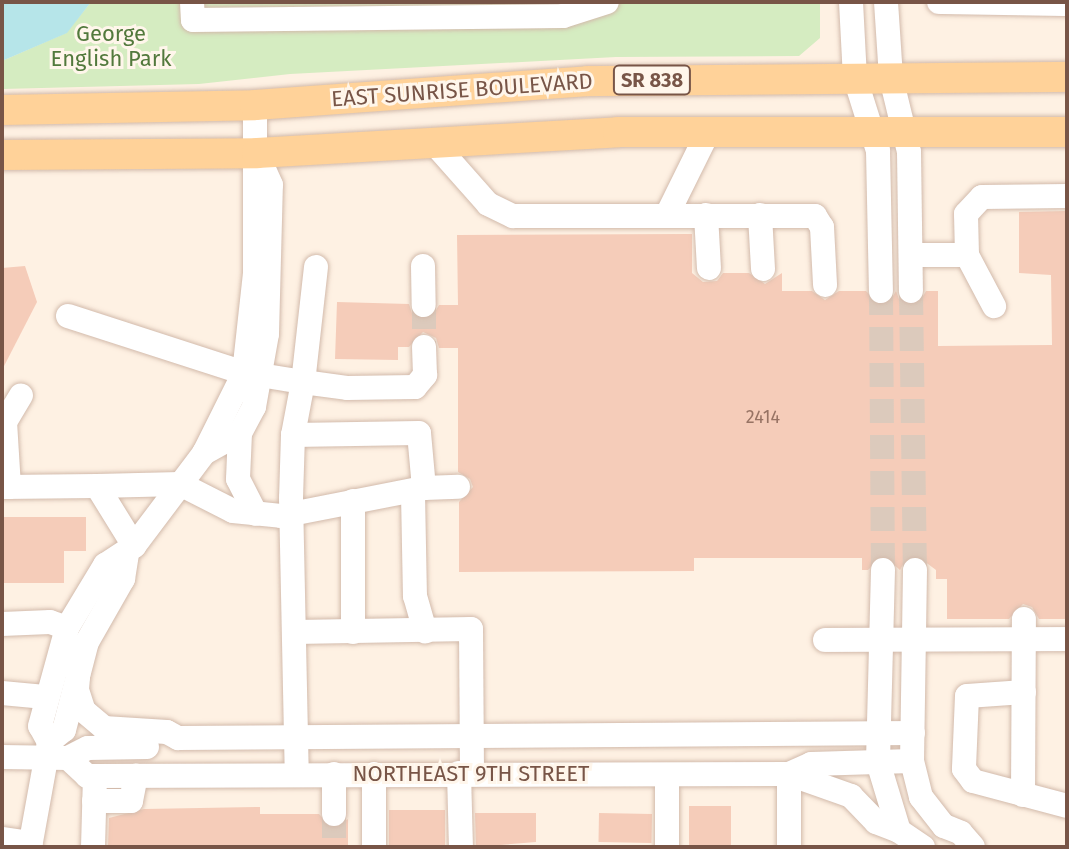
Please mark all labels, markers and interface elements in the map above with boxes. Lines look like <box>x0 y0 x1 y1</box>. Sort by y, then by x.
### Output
park label: George English Park <box>51 20 171 72</box>
road number: SR 838 <box>612 64 692 96</box>
street label: EAST SUNRISE BOULEVARD <box>330 68 594 112</box>
house number: 2414 <box>746 406 780 428</box>
street label: NORTHEAST 9TH STREET <box>353 761 589 787</box>

